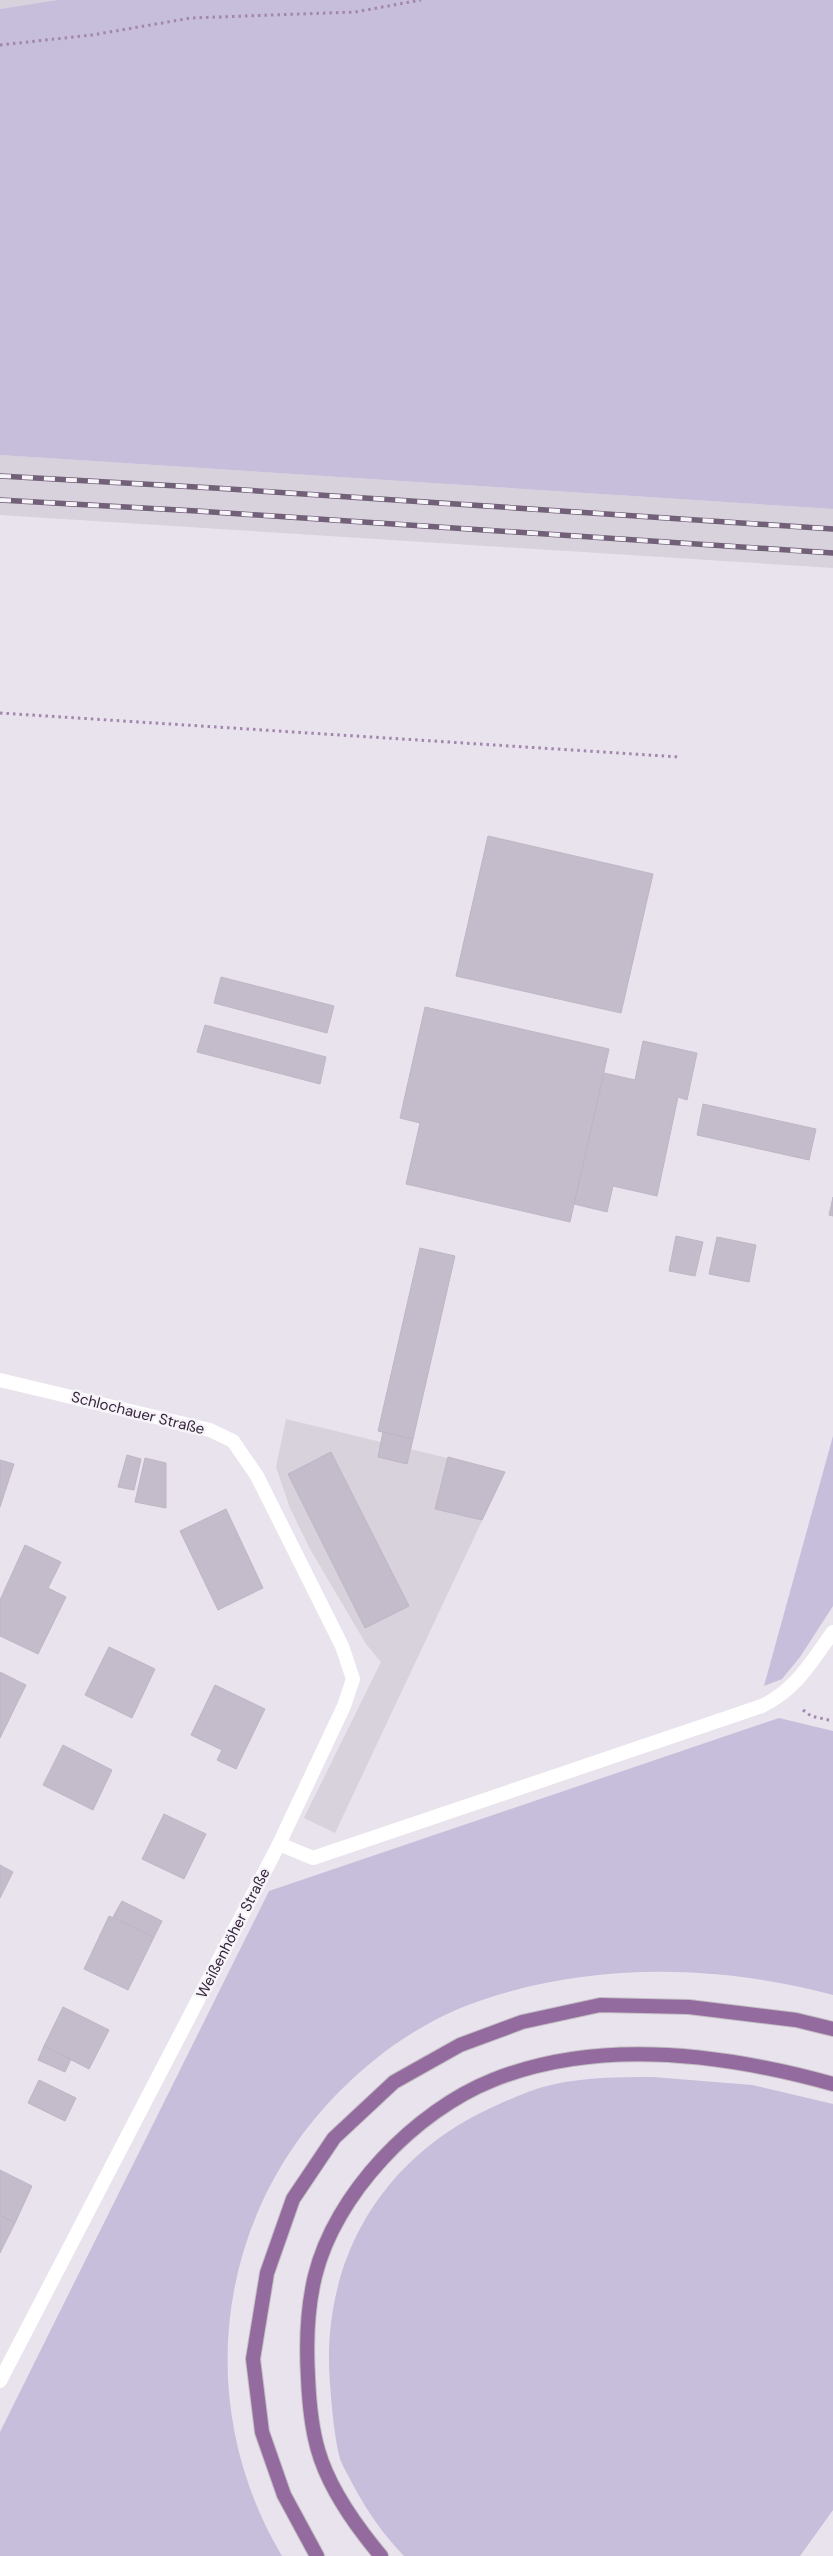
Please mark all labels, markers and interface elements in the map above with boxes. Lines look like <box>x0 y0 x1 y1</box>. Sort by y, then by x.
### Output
street label: Schlochauer Straße <box>69 1387 207 1439</box>
street label: Weißenhöher Straße <box>192 1865 274 2001</box>

